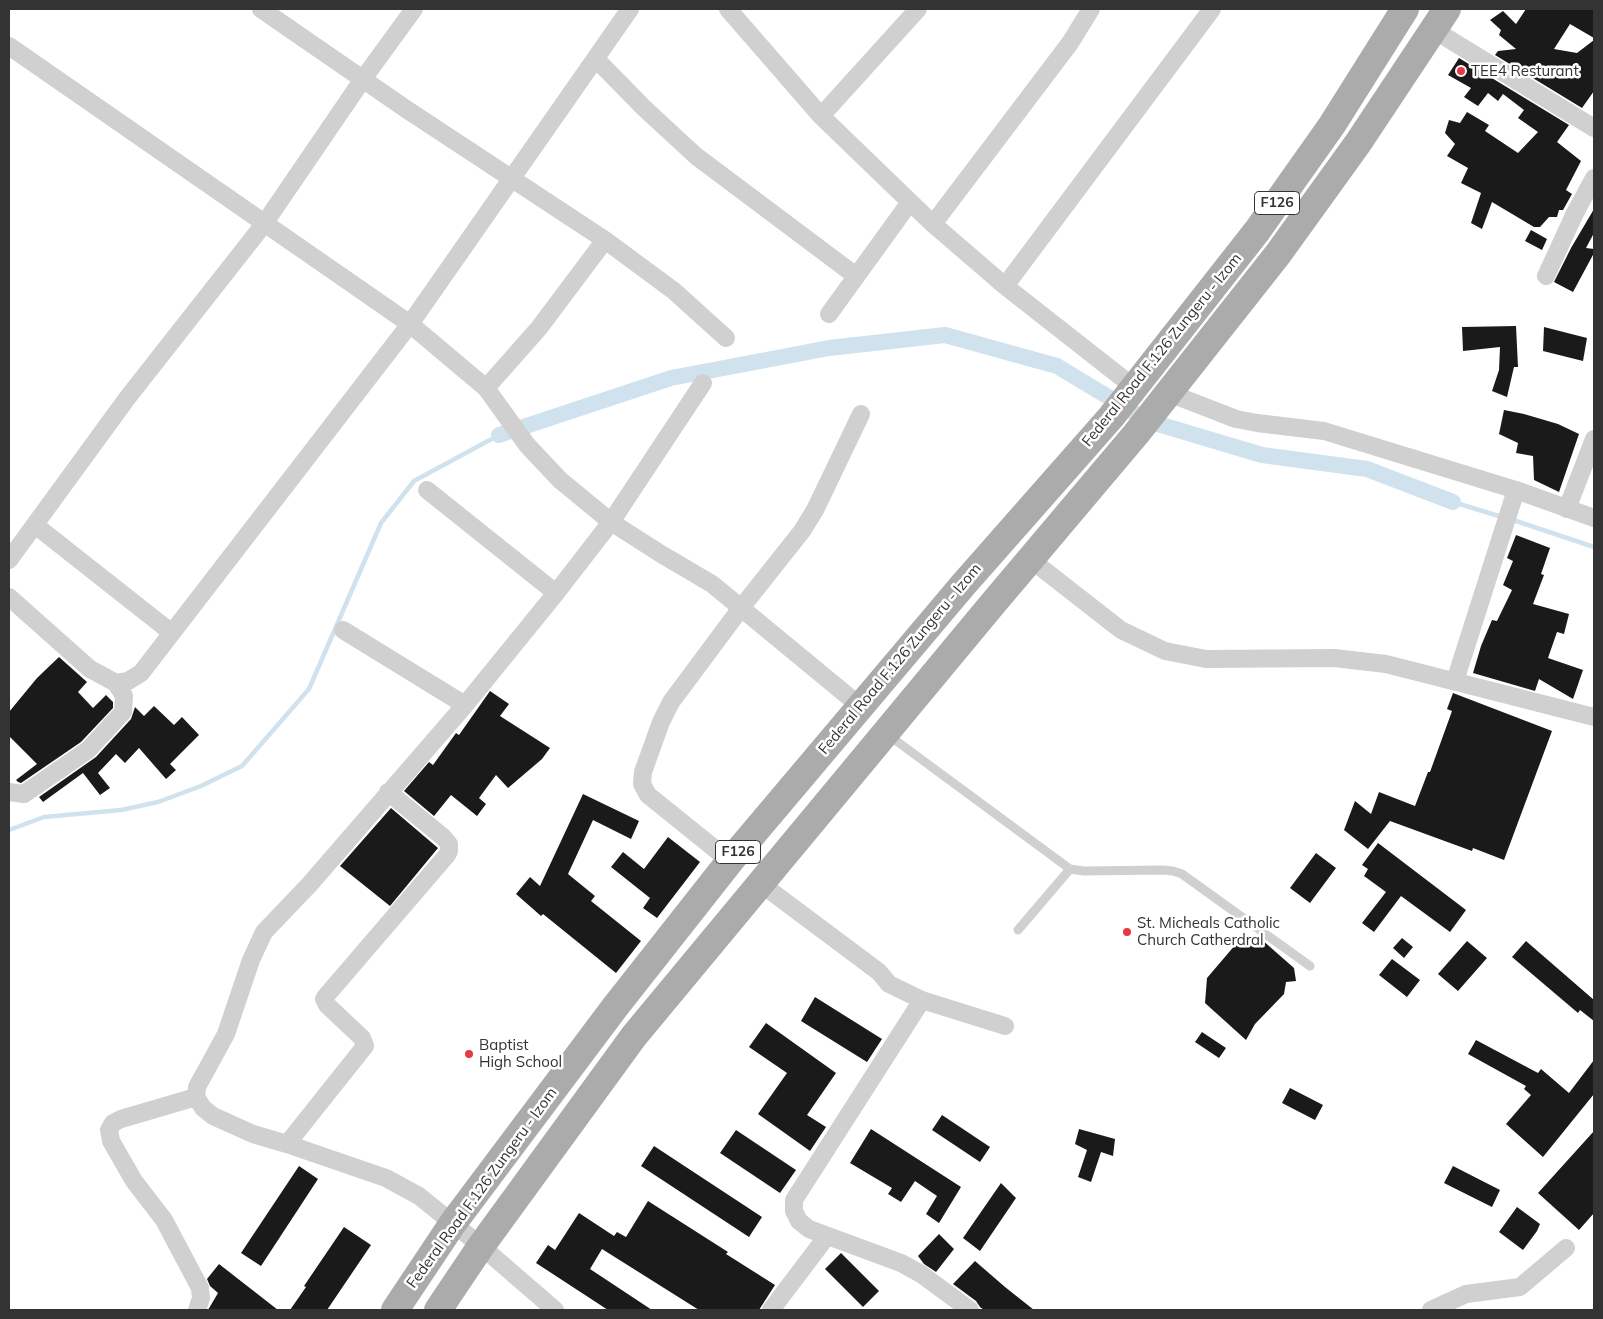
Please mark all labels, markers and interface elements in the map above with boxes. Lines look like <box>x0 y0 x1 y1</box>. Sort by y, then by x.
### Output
place label: TEE4 Resturant <box>1471 62 1579 80</box>
marker: TEE4 Resturant <box>1455 65 1467 77</box>
road number: F126 <box>1254 192 1300 214</box>
street label: Federal Road F.126 Zungeru - Izom <box>1078 250 1246 450</box>
street label: Federal Road F.126 Zungeru - Izom <box>815 560 985 758</box>
road number: F126 <box>716 840 760 864</box>
place label: St. Micheals Catholic Church Catherdral <box>1137 914 1280 949</box>
marker: St. Micheals Catholic Church Catherdral <box>1121 926 1133 938</box>
place label: Baptist High School <box>479 1036 562 1071</box>
marker: Baptist High School <box>463 1048 475 1060</box>
street label: Federal Road F.126 Zungeru - Izom <box>403 1084 561 1292</box>

